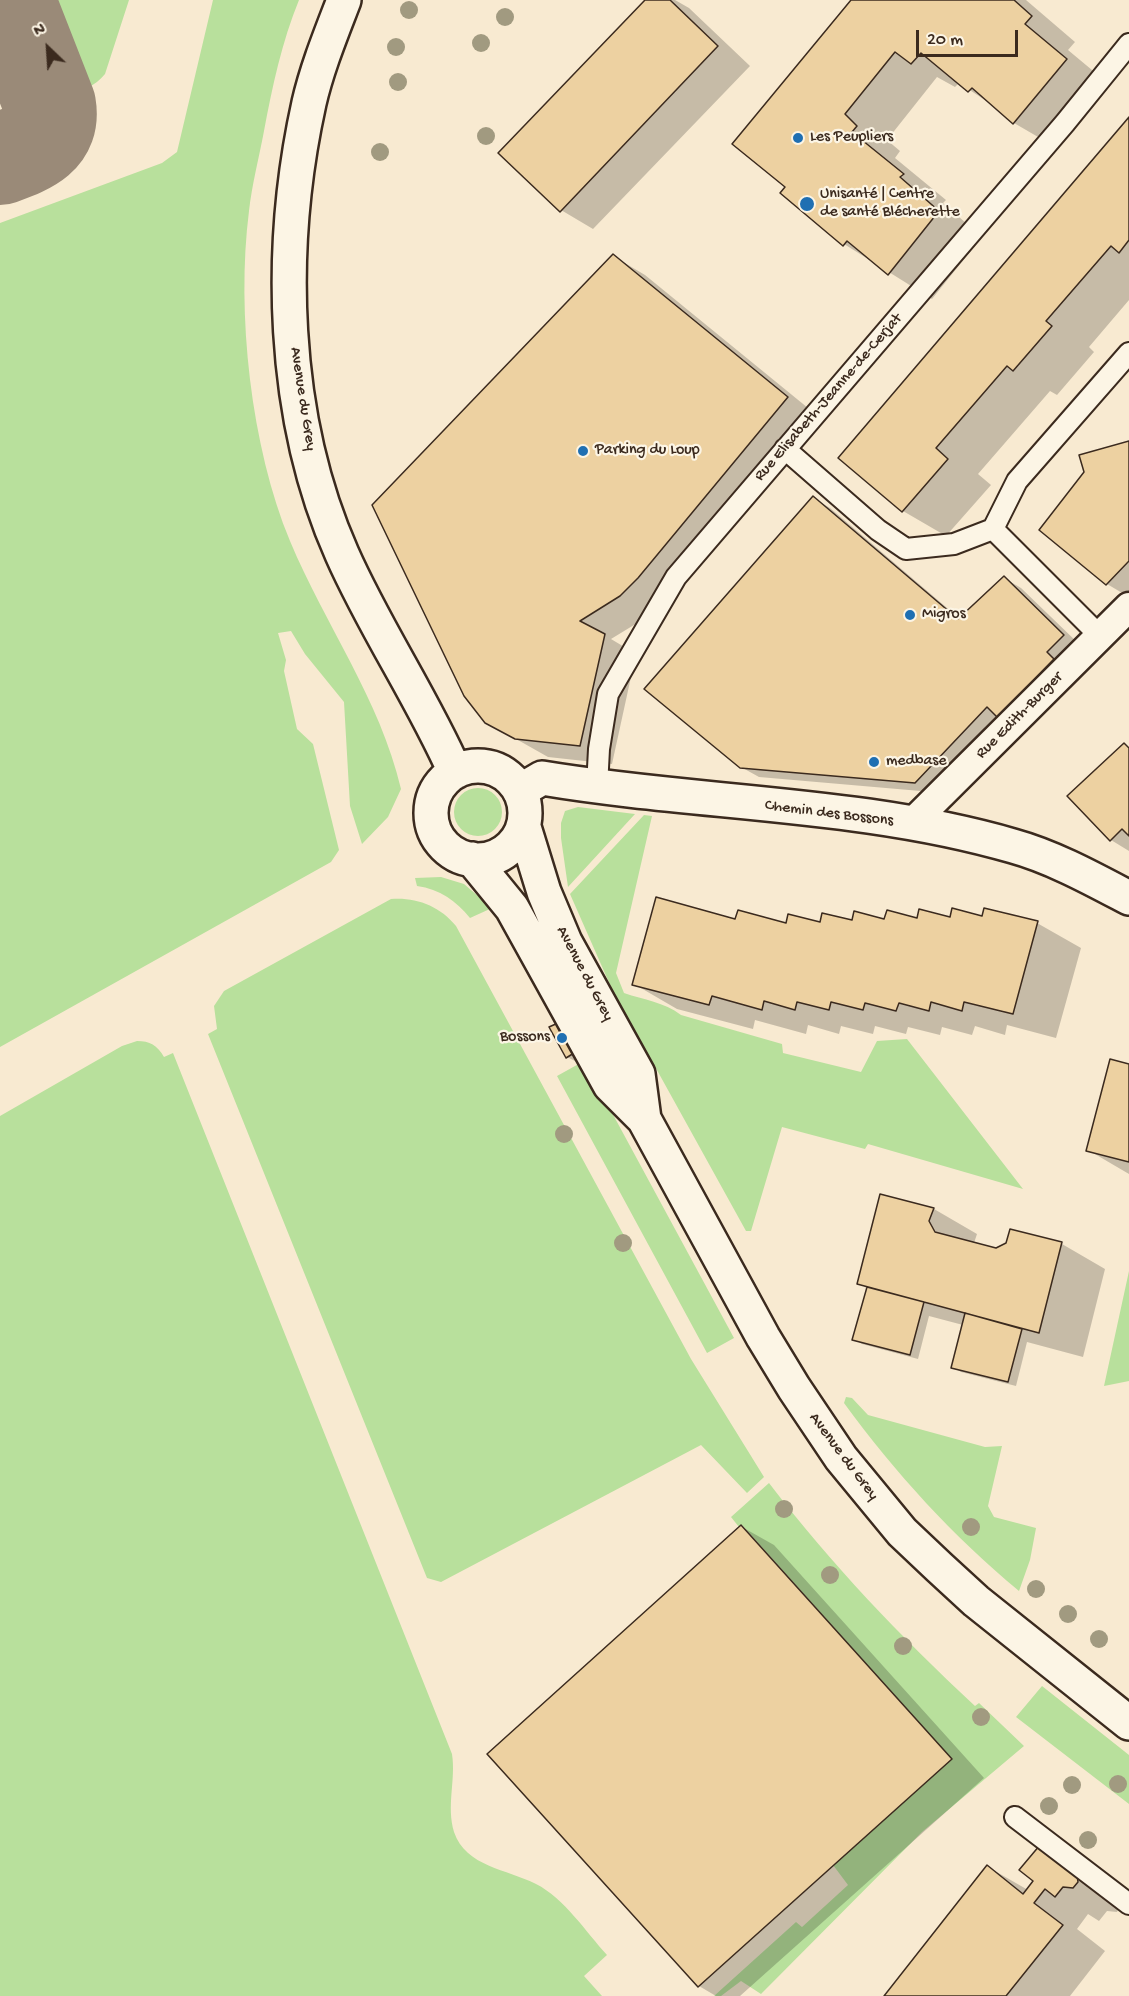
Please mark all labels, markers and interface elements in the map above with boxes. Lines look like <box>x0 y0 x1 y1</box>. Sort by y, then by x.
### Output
north arrow <box>18 18 78 78</box>
scale bar <box>919 18 1021 56</box>
text: N <box>31 20 49 42</box>
text: 20 m <box>927 30 963 51</box>
place label: Les Peupliers <box>810 128 893 148</box>
marker: Les Peupliers <box>791 131 805 145</box>
place label: Unisanté | Centre de santé Blécherette <box>820 185 960 223</box>
marker: Unisanté | Centre de santé Blécherette <box>798 195 816 213</box>
street label: Rue Elisabeth-Jeanne-de-Cerjat <box>751 310 907 486</box>
street label: Avenue du Grey <box>284 346 320 452</box>
place label: Parking du Loup <box>595 441 700 461</box>
marker: Parking du Loup <box>576 444 590 458</box>
place label: Migros <box>922 605 966 625</box>
marker: Migros <box>903 608 917 622</box>
street label: Rue Edith-Burger <box>972 668 1068 764</box>
place label: medbase <box>886 752 946 772</box>
marker: medbase <box>867 755 881 769</box>
street label: Chemin des Bossons <box>764 797 894 831</box>
street label: Avenue du Grey <box>551 923 617 1025</box>
place label: Bossons <box>500 1028 550 1048</box>
marker: Bossons <box>555 1031 569 1045</box>
street label: Avenue du Grey <box>804 1410 882 1504</box>

